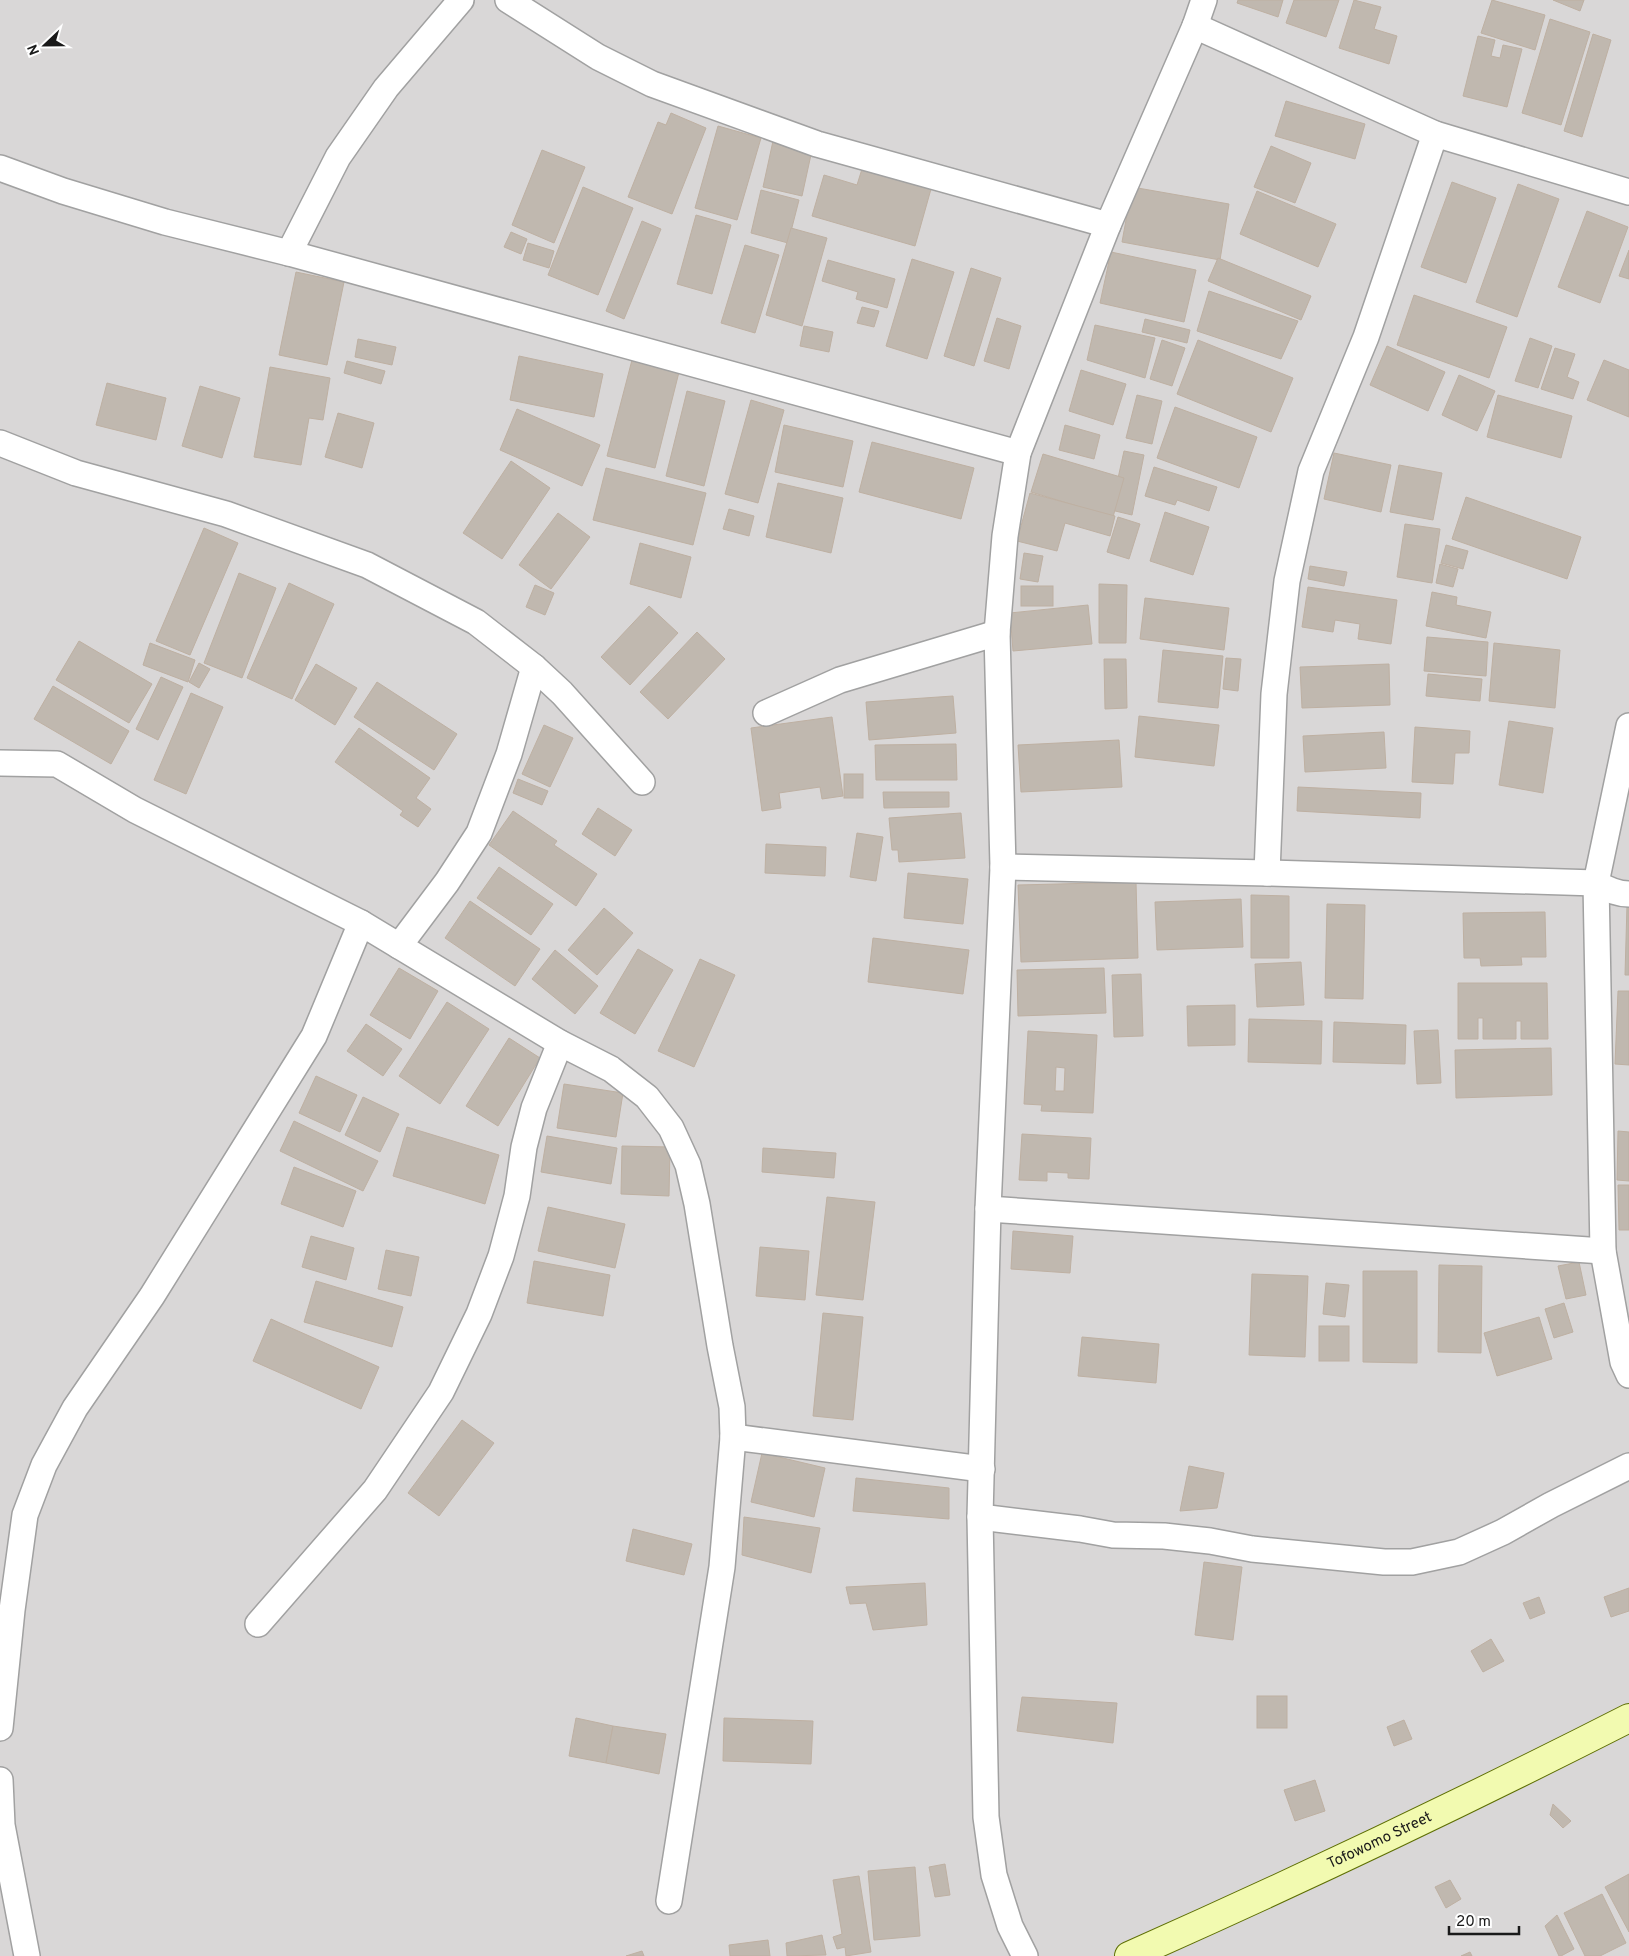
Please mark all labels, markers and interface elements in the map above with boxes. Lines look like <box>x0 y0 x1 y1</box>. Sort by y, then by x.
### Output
north arrow <box>20 20 70 70</box>
text: N <box>25 41 44 57</box>
street label: Tofowomo Street <box>1324 1808 1435 1874</box>
scale bar <box>1449 1904 1519 1936</box>
text: 20 m <box>1456 1913 1491 1932</box>

